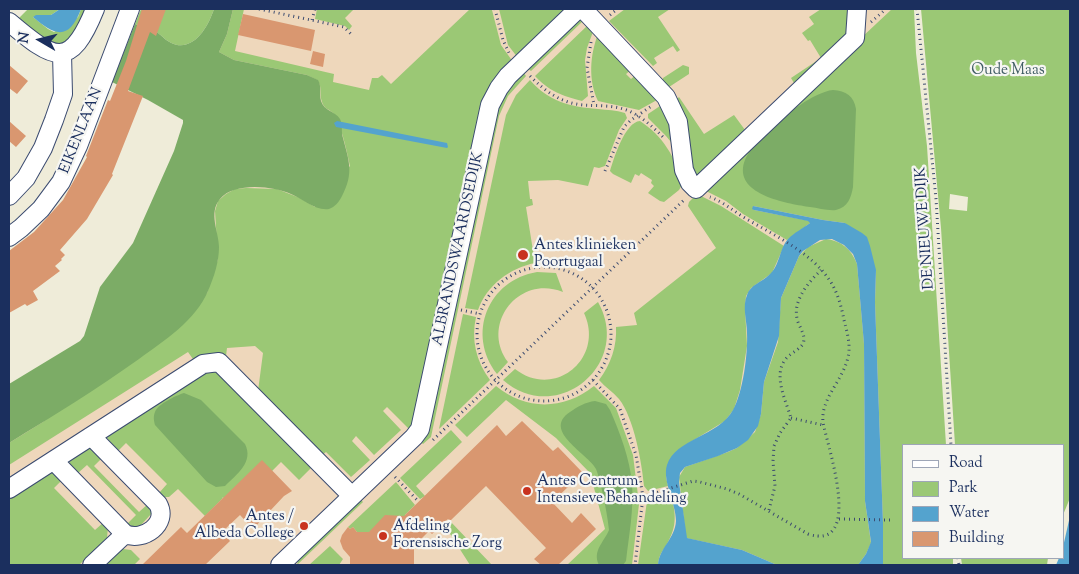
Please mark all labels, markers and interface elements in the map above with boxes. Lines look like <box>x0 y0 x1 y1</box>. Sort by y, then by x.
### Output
north arrow <box>15 15 65 65</box>
text: N <box>14 31 36 45</box>
park label: Oude Maas <box>971 62 1045 80</box>
street label: EIKENLAAN <box>57 85 107 177</box>
street label: ALBRANDSWAARDSEDIJK <box>430 150 488 348</box>
street label: DE NIEUWE DIJK <box>913 166 939 290</box>
place label: Antes klinieken Poortugaal <box>534 237 636 272</box>
marker: Antes klinieken Poortugaal <box>516 248 530 262</box>
legend <box>902 444 1064 559</box>
text: Road <box>949 453 983 474</box>
place label: Antes Centrum Intensieve Behandeling <box>537 473 687 508</box>
text: Park <box>949 478 978 499</box>
marker: Antes Centrum Intensieve Behandeling <box>521 485 533 497</box>
text: Water <box>949 503 989 524</box>
place label: Antes / Albeda College <box>195 508 294 543</box>
place label: Afdeling Forensische Zorg <box>393 518 502 553</box>
marker: Antes / Albeda College <box>298 520 310 532</box>
text: Building <box>949 528 1004 549</box>
marker: Afdeling Forensische Zorg <box>377 530 389 542</box>

